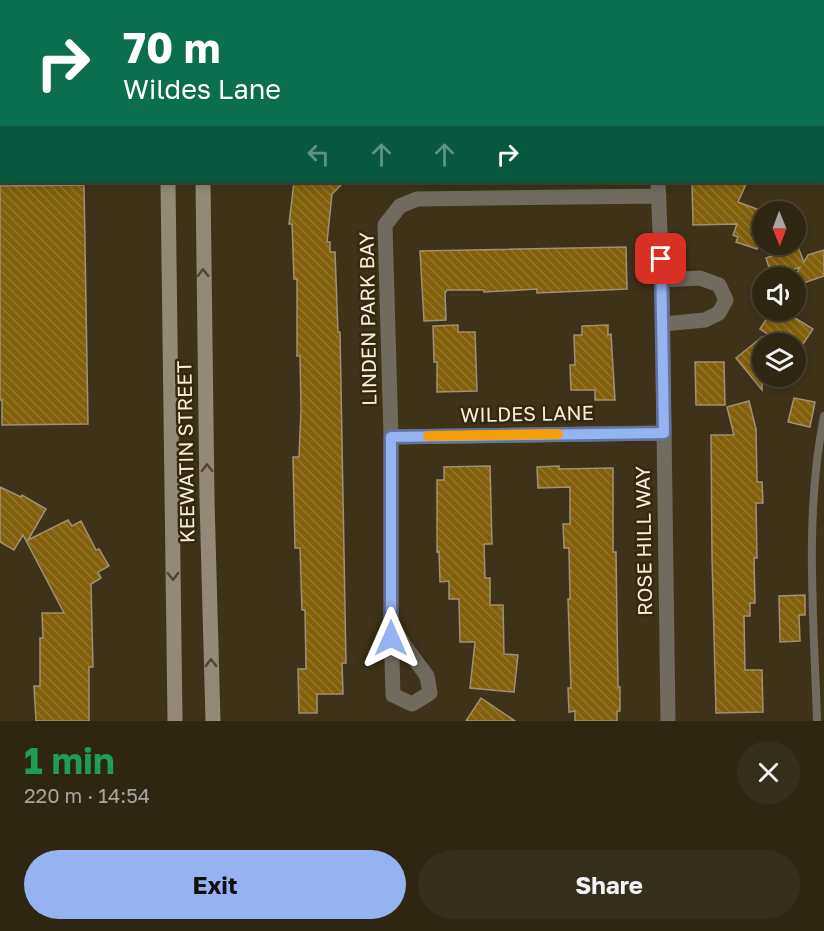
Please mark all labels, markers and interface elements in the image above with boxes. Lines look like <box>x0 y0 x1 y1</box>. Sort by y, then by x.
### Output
text: 70 m <box>123 22 220 72</box>
icon: right <box>24 24 102 102</box>
text: Wildes Lane <box>123 73 281 105</box>
icon: left <box>302 138 335 171</box>
icon: ahead <box>365 138 398 171</box>
icon: ahead <box>428 138 461 171</box>
icon: right <box>491 138 524 171</box>
north arrow <box>752 201 806 255</box>
map controls <box>752 201 806 387</box>
street label: LINDEN PARK BAY <box>353 232 381 406</box>
pin <box>635 233 686 284</box>
icon: arrive <box>644 242 677 275</box>
button: sound <box>752 267 806 321</box>
one-way arrow <box>197 268 209 277</box>
button: layers <box>752 333 806 387</box>
street label: KEEWATIN STREET <box>171 361 199 543</box>
street label: WILDES LANE <box>460 400 594 426</box>
one-way arrow <box>201 463 213 472</box>
street label: ROSE HILL WAY <box>630 466 656 616</box>
one-way arrow <box>167 571 179 580</box>
position arrow <box>359 606 423 670</box>
one-way arrow <box>205 658 218 667</box>
text: 1 min <box>24 739 115 782</box>
button: close <box>737 741 800 804</box>
text: 220 m · 14:54 <box>24 783 150 807</box>
button: Exit <box>24 850 406 919</box>
button: Share <box>418 850 800 919</box>

